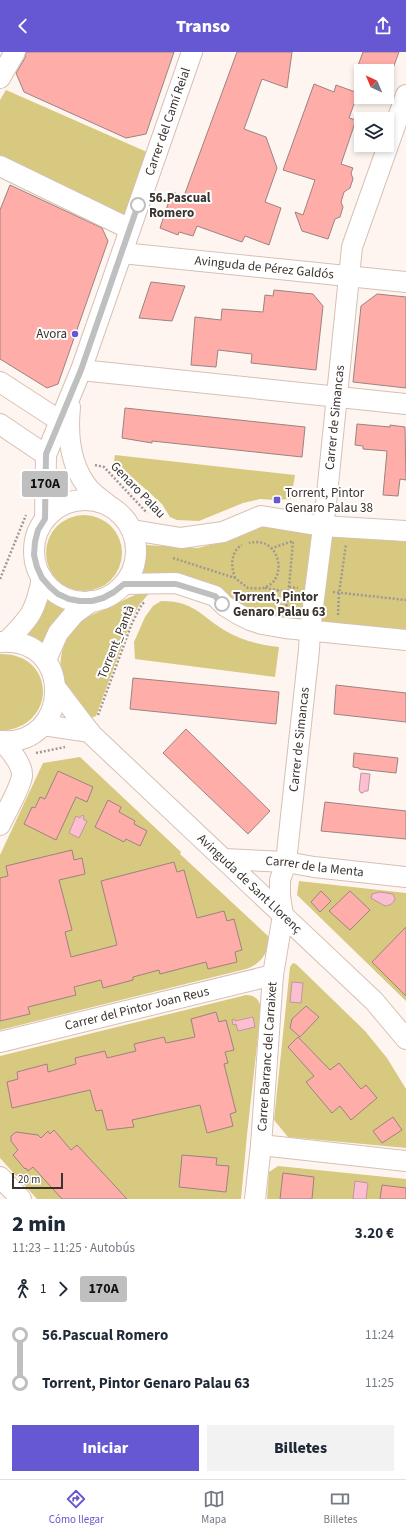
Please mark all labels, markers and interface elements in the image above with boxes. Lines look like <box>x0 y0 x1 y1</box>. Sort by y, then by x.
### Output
text: Transo <box>176 14 230 39</box>
icon: back <box>12 15 34 37</box>
icon: share <box>372 15 394 37</box>
north arrow <box>354 64 394 104</box>
map controls <box>354 64 394 152</box>
street label: Carrer del Camí Reial <box>140 65 195 178</box>
button: layers <box>354 112 394 152</box>
place label: 56.Pascual Romero <box>149 189 211 222</box>
marker: 56.Pascual Romero <box>130 197 146 213</box>
street label: Avinguda de Pérez Galdós <box>194 251 335 284</box>
place label: Avora <box>36 325 67 343</box>
marker: Avora <box>70 329 80 339</box>
street label: Carrer de Simancas <box>320 364 349 471</box>
street label: Genaro Palau <box>106 458 170 522</box>
line badge: 170A <box>17 471 73 497</box>
text: 170A <box>30 474 60 494</box>
place label: Torrent, Pintor Genaro Palau 38 <box>285 484 373 517</box>
marker: Torrent, Pintor Genaro Palau 38 <box>272 495 282 505</box>
place label: Torrent, Pintor Genaro Palau 63 <box>233 588 326 621</box>
marker: Torrent, Pintor Genaro Palau 63 <box>214 596 230 612</box>
street label: Torrent_Pantà <box>93 603 139 681</box>
street label: Carrer de Simancas <box>285 686 314 793</box>
street label: Avinguda de Sant Llorenç <box>193 830 306 938</box>
street label: Carrer de la Menta <box>265 852 365 881</box>
street label: Carrer Barranc del Carraixet <box>253 980 282 1132</box>
street label: Carrer del Pintor Joan Reus <box>63 982 211 1035</box>
scale bar <box>12 1171 63 1190</box>
text: 20 m <box>18 1172 40 1187</box>
text: 2 min <box>12 1208 66 1240</box>
text: 3.20 € <box>355 1223 394 1244</box>
text: 11:23 – 11:25 · Autobús <box>12 1239 135 1257</box>
icon: walk <box>12 1278 34 1300</box>
icon: forward <box>52 1278 74 1300</box>
text: 170A <box>88 1279 119 1299</box>
text: 1 <box>40 1280 46 1298</box>
text: 56.Pascual Romero <box>42 1325 168 1346</box>
text: 11:24 <box>365 1326 394 1344</box>
text: Torrent, Pintor Genaro Palau 63 <box>42 1373 250 1394</box>
text: 11:25 <box>365 1374 394 1392</box>
button: Iniciar <box>12 1425 199 1471</box>
button: Billetes <box>207 1425 394 1471</box>
tab: Cómo llegar <box>49 1488 104 1527</box>
tab: Mapa <box>201 1488 226 1527</box>
tab: Billetes <box>324 1488 357 1527</box>

